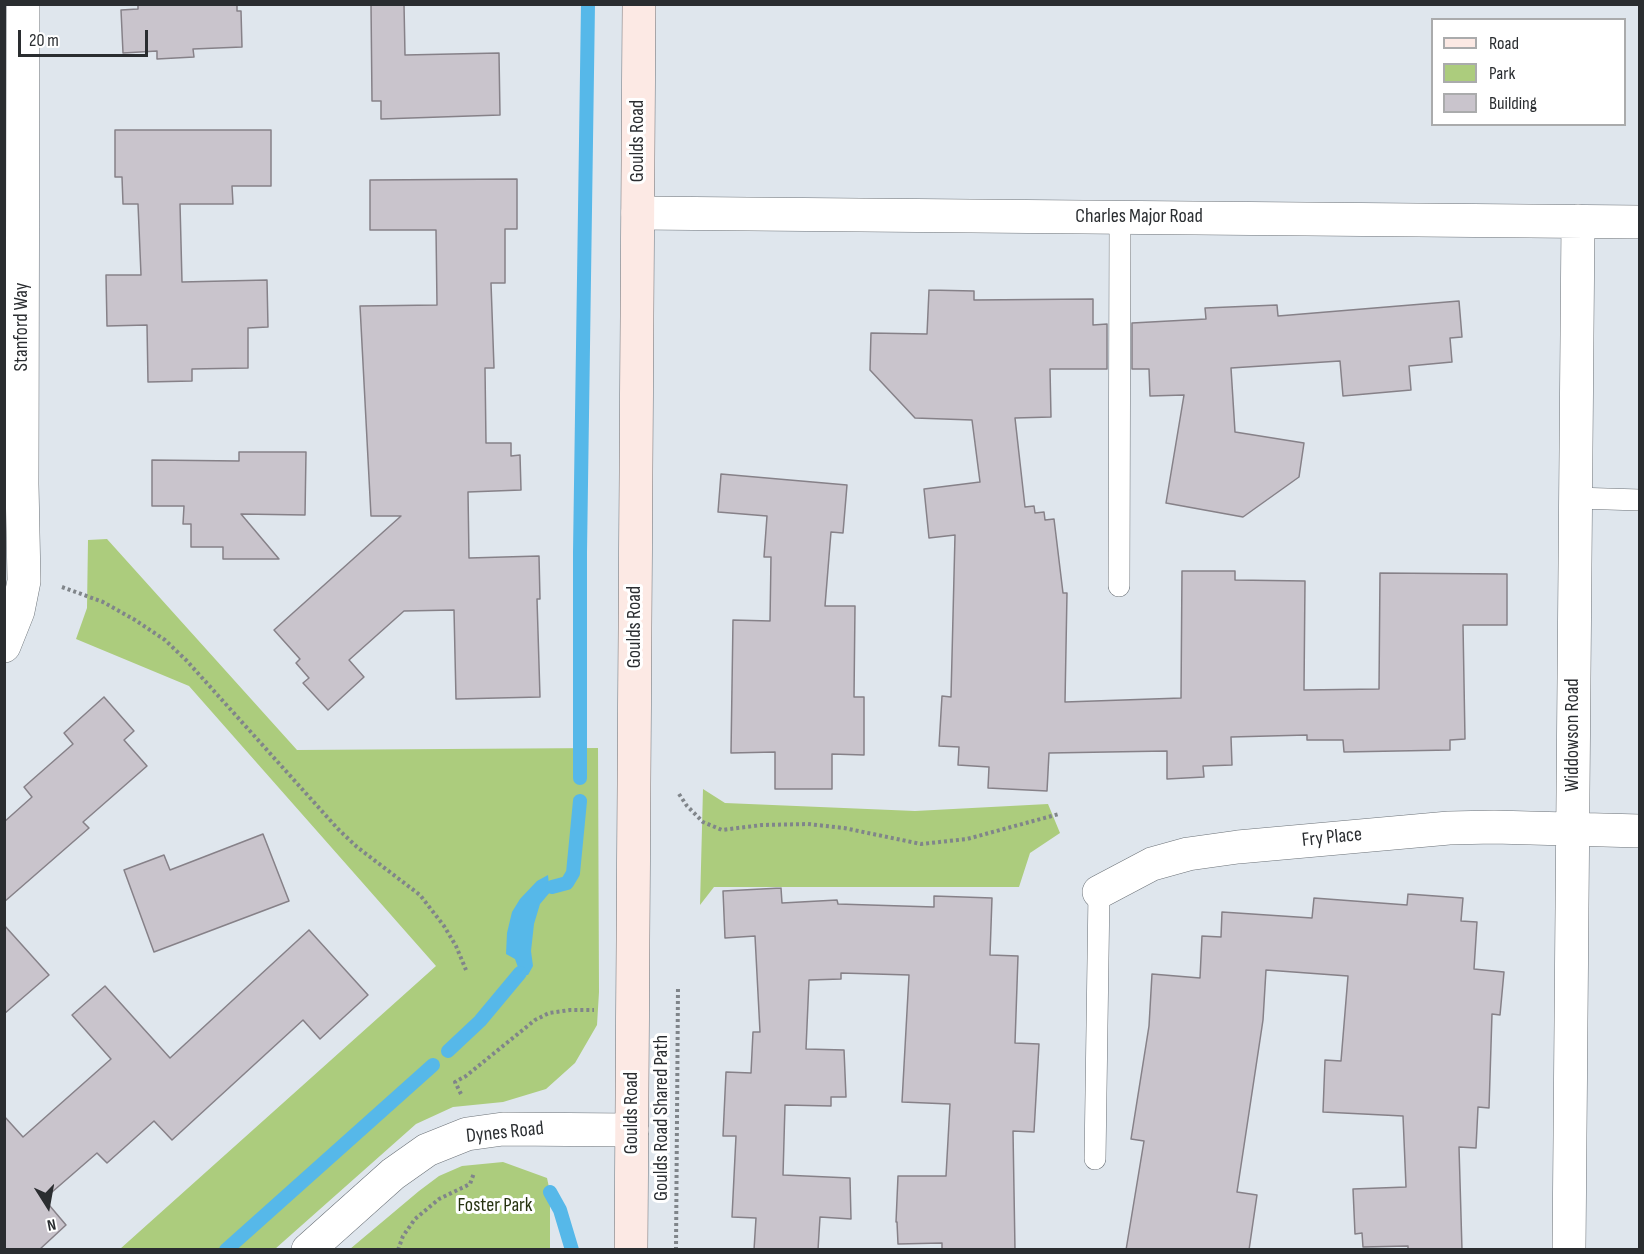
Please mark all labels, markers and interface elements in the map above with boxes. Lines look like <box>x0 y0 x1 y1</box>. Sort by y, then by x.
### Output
scale bar <box>21 18 152 56</box>
legend <box>1431 18 1626 126</box>
text: 20 m <box>29 30 59 51</box>
text: Road <box>1489 33 1519 54</box>
text: Park <box>1489 63 1515 84</box>
text: Building <box>1489 93 1537 114</box>
street label: Goulds Road <box>626 100 650 182</box>
street label: Charles Major Road <box>1075 205 1203 229</box>
street label: Stanford Way <box>10 282 34 372</box>
street label: Goulds Road <box>623 586 647 668</box>
street label: Widdowson Road <box>1561 678 1585 792</box>
street label: Fry Place <box>1301 823 1363 853</box>
street label: Goulds Road Shared Path <box>650 1035 674 1201</box>
street label: Goulds Road <box>620 1072 644 1154</box>
street label: Dynes Road <box>465 1117 545 1149</box>
north arrow <box>18 1176 78 1236</box>
park label: Foster Park <box>458 1194 532 1218</box>
text: N <box>46 1214 58 1234</box>

